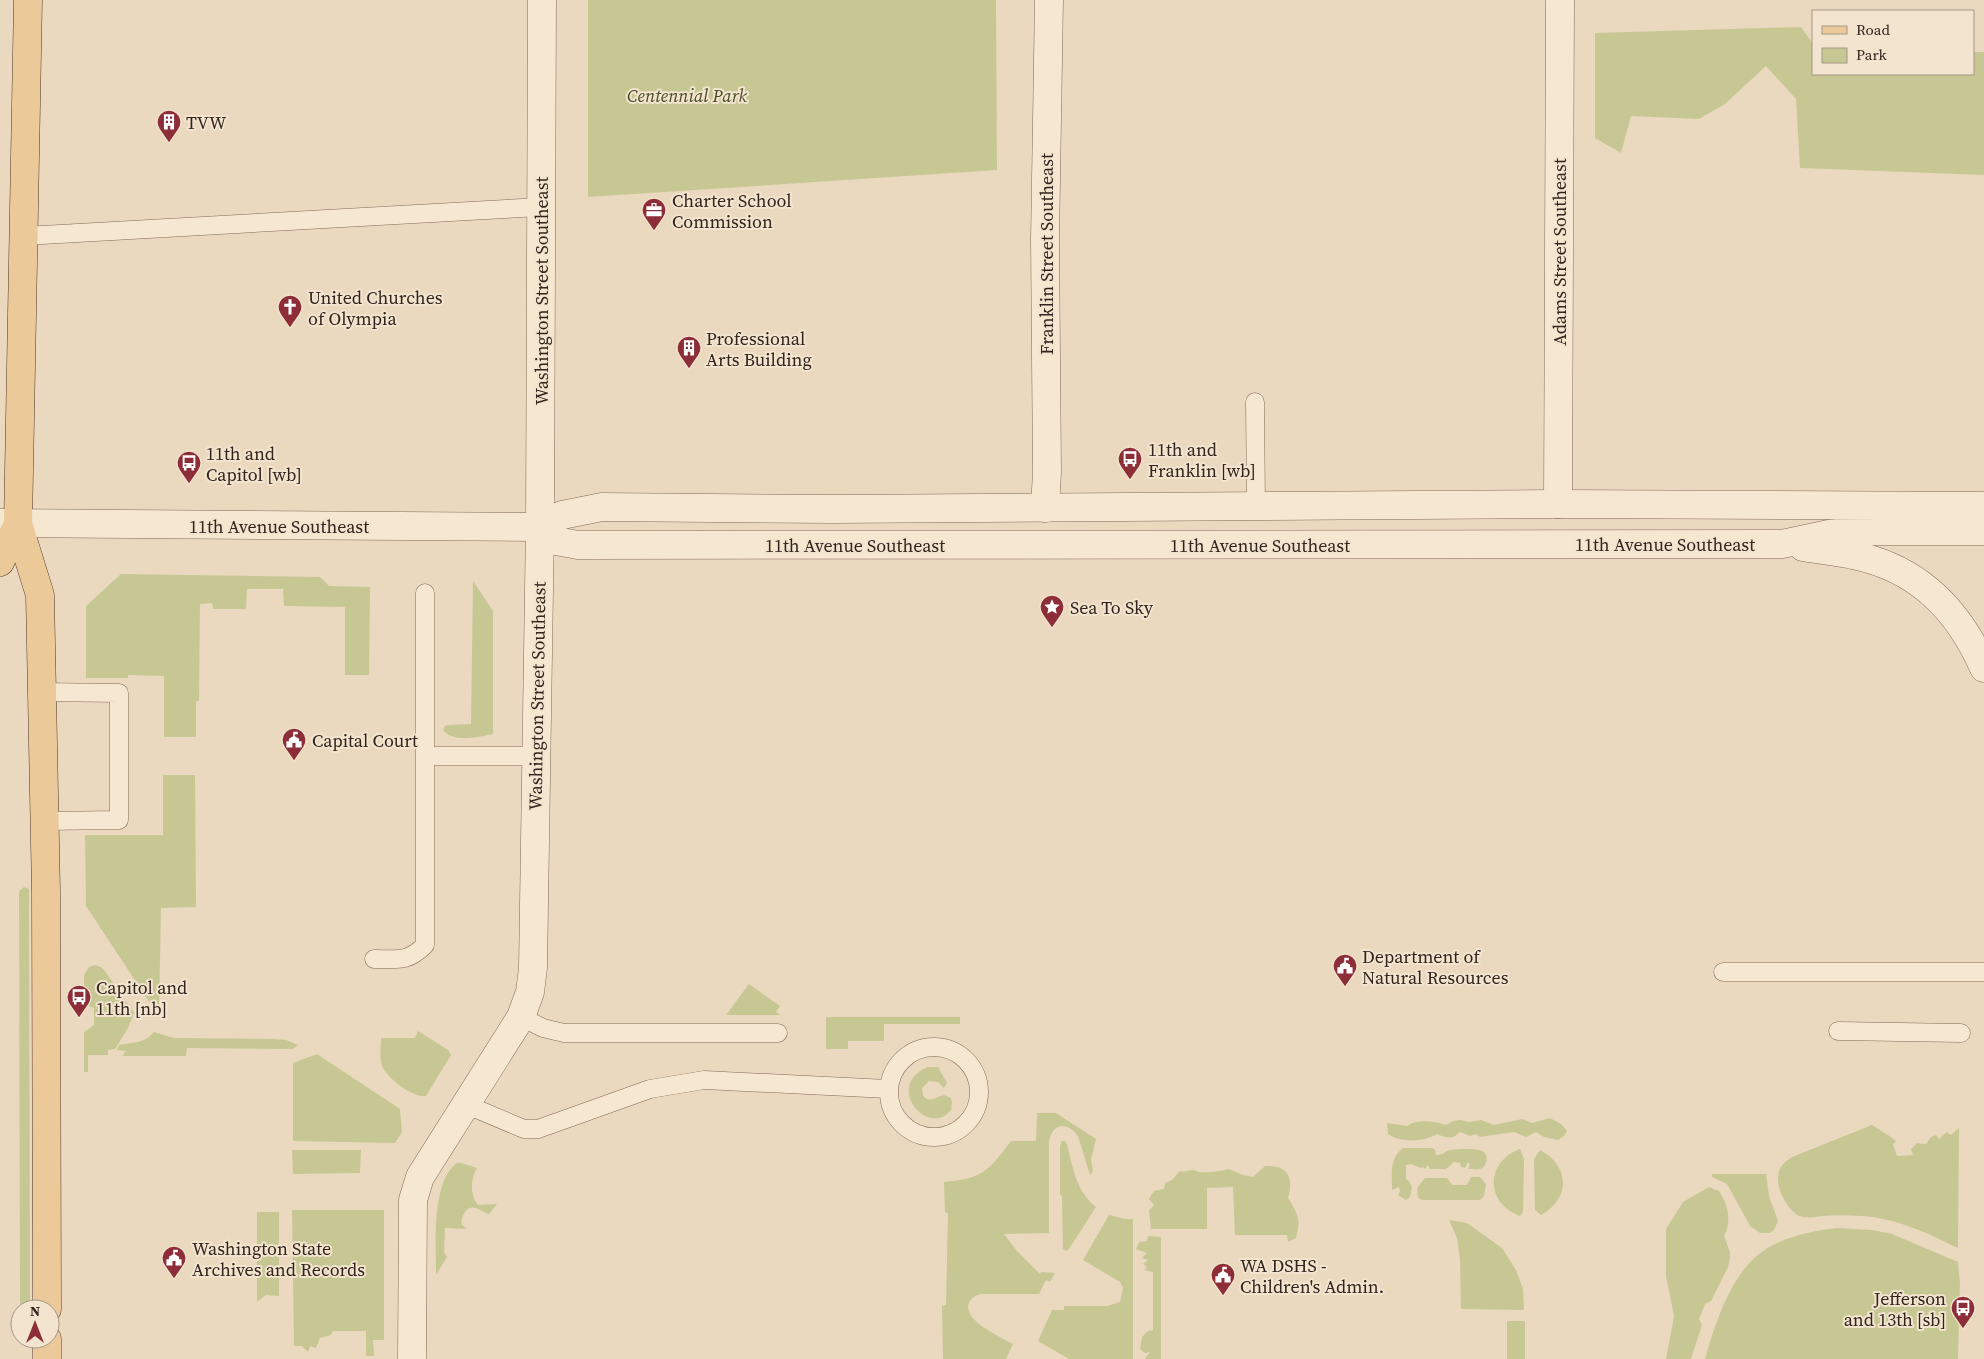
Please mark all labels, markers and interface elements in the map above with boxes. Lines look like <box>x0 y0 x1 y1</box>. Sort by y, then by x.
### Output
legend <box>1812 10 1974 75</box>
text: Road <box>1856 19 1890 40</box>
text: Park <box>1856 44 1888 65</box>
park label: Centennial Park <box>627 83 748 108</box>
building icon: TVW <box>156 109 182 143</box>
place label: TVW <box>186 110 227 135</box>
street label: Franklin Street Southeast <box>1034 153 1059 355</box>
street label: Adams Street Southeast <box>1547 158 1572 346</box>
street label: Washington Street Southeast <box>529 176 554 405</box>
place label: Charter School Commission <box>672 188 792 234</box>
office icon: Charter School Commission <box>641 197 667 231</box>
place label: United Churches of Olympia <box>308 285 443 331</box>
church icon: United Churches of Olympia <box>277 294 303 328</box>
place label: Professional Arts Building <box>706 326 812 372</box>
building icon: Professional Arts Building <box>676 335 702 369</box>
place label: 11th and Franklin [wb] <box>1148 437 1256 483</box>
place label: 11th and Capitol [wb] <box>206 441 302 487</box>
bus stop icon: 11th and Franklin [wb] <box>1117 446 1143 480</box>
bus stop icon: 11th and Capitol [wb] <box>176 450 202 484</box>
street label: 11th Avenue Southeast <box>189 514 369 539</box>
street label: 11th Avenue Southeast <box>1575 532 1755 557</box>
street label: 11th Avenue Southeast <box>765 533 945 558</box>
street label: 11th Avenue Southeast <box>1170 533 1350 558</box>
street label: Washington Street Southeast <box>523 581 551 811</box>
place icon: Sea To Sky <box>1039 594 1065 628</box>
place label: Sea To Sky <box>1070 595 1154 620</box>
public building icon: Capital Court <box>281 727 307 761</box>
place label: Capital Court <box>312 728 418 753</box>
place label: Department of Natural Resources <box>1362 944 1509 990</box>
public building icon: Department of Natural Resources <box>1332 953 1358 987</box>
place label: Capitol and 11th [nb] <box>96 975 187 1021</box>
bus stop icon: Capitol and 11th [nb] <box>66 984 92 1018</box>
place label: Washington State Archives and Records <box>192 1236 365 1282</box>
public building icon: Washington State Archives and Records <box>161 1245 187 1279</box>
place label: WA DSHS - Children's Admin. <box>1240 1253 1384 1299</box>
public building icon: WA DSHS - Children's Admin. <box>1210 1262 1236 1296</box>
place label: Jefferson and 13th [sb] <box>1844 1286 1946 1332</box>
bus stop icon: Jefferson and 13th [sb] <box>1950 1295 1976 1329</box>
north arrow <box>10 1299 60 1349</box>
text: N <box>30 1301 40 1321</box>

